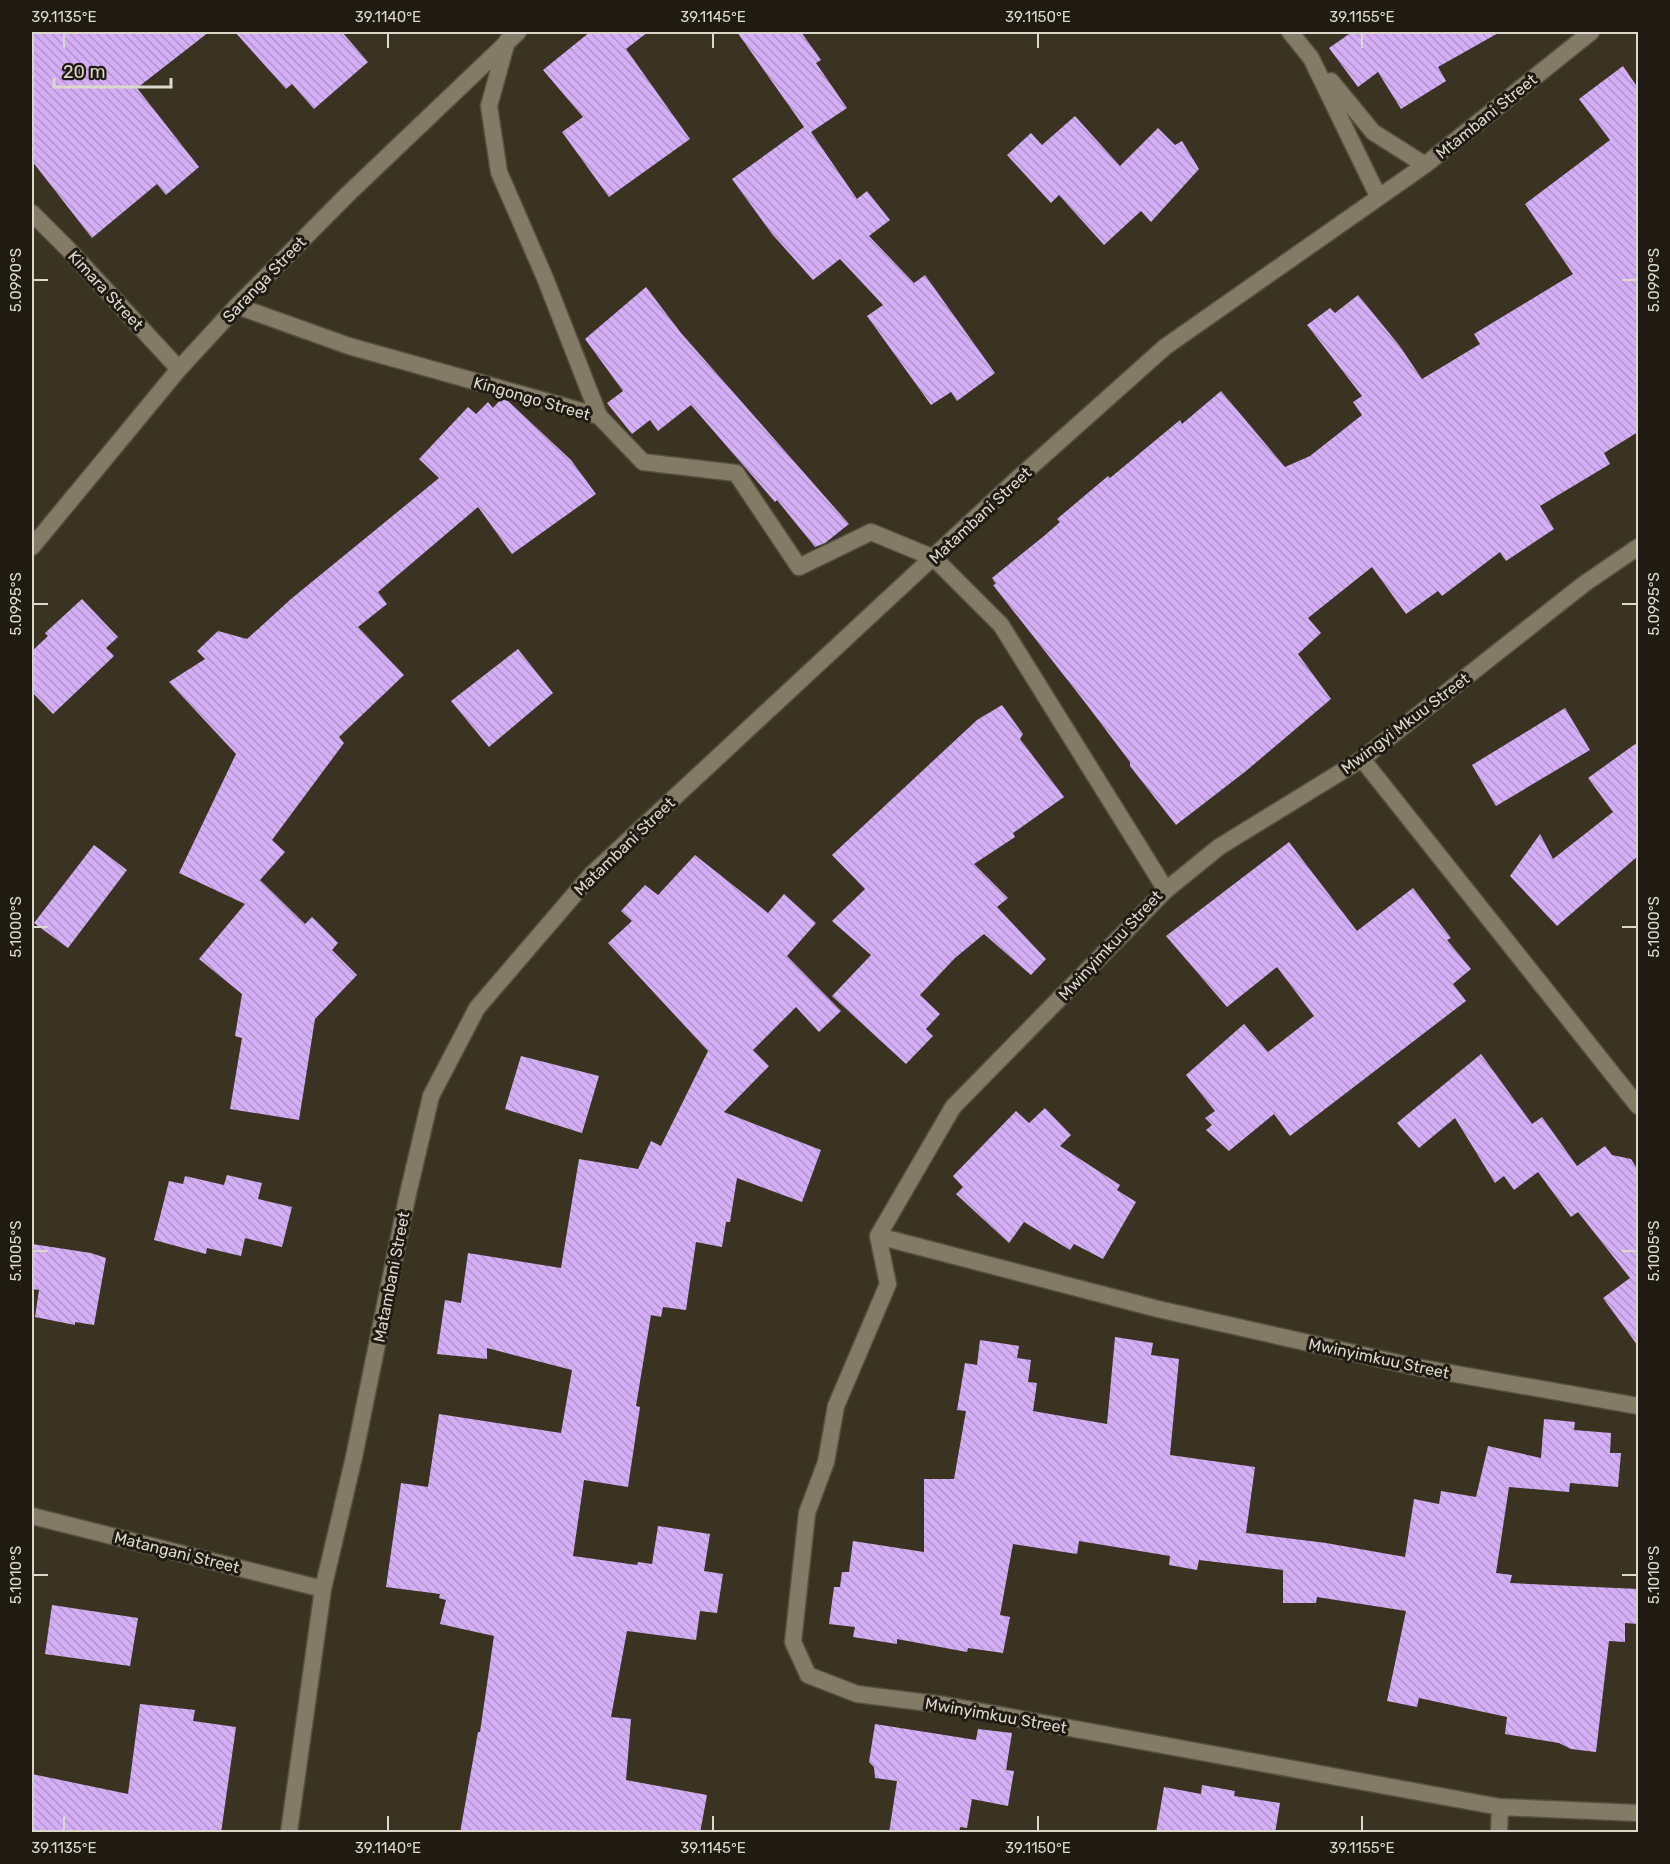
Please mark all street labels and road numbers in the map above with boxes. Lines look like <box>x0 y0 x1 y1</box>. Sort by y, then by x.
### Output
street label: Mtambani Street <box>1432 70 1541 163</box>
street label: Saranga Street <box>219 233 310 326</box>
street label: Kimara Street <box>64 247 147 334</box>
street label: Kingongo Street <box>471 373 592 424</box>
street label: Matambani Street <box>925 463 1035 568</box>
street label: Mwingyi Mkuu Street <box>1337 669 1473 778</box>
street label: Matambani Street <box>570 793 679 899</box>
street label: Mwinyimkuu Street <box>1054 886 1166 1004</box>
street label: Matambani Street <box>369 1210 413 1344</box>
street label: Mwinyimkuu Street <box>1307 1334 1451 1383</box>
street label: Matangani Street <box>112 1528 241 1577</box>
street label: Mwinyimkuu Street <box>924 1694 1068 1737</box>

